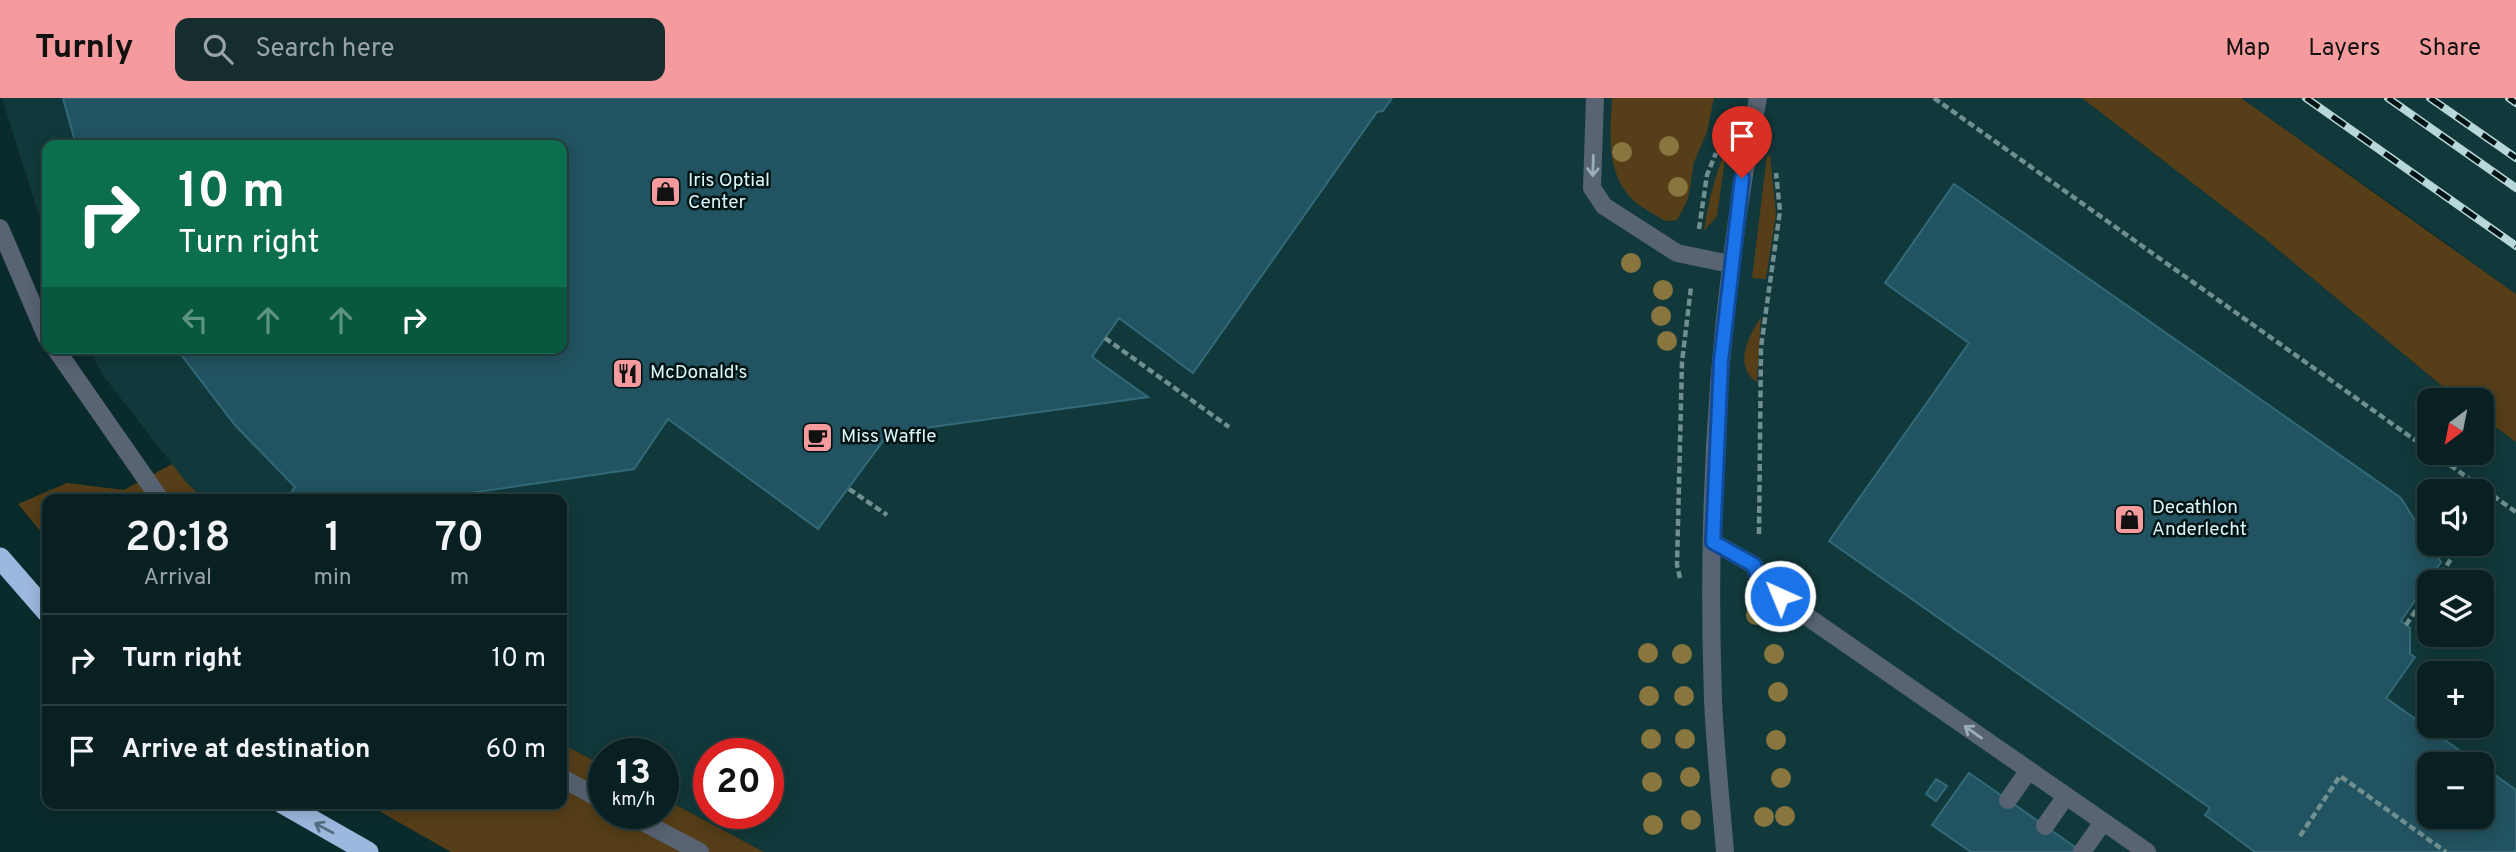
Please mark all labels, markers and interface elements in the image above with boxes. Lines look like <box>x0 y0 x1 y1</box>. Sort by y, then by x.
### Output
search box <box>175 18 665 81</box>
text: Turnly <box>35 28 133 70</box>
icon: search <box>199 30 237 68</box>
text: Search here <box>255 33 394 66</box>
text: Map <box>2225 34 2270 64</box>
text: Layers <box>2308 34 2380 64</box>
text: Share <box>2418 34 2481 64</box>
pin <box>1712 106 1772 178</box>
icon: arrive <box>1723 117 1761 155</box>
one-way arrow <box>1586 154 1599 177</box>
text: 10 m <box>178 163 285 225</box>
icon: right <box>63 168 154 259</box>
place label: Iris Optial Center <box>688 169 770 215</box>
shop icon: Iris Optial Center <box>648 175 682 209</box>
text: Turn right <box>178 224 320 264</box>
icon: left <box>176 301 214 339</box>
icon: ahead <box>249 301 287 339</box>
icon: ahead <box>322 301 360 339</box>
icon: right <box>395 301 433 339</box>
restaurant icon: McDonald's <box>610 356 644 390</box>
place label: McDonald's <box>650 361 748 385</box>
north arrow <box>2417 388 2494 466</box>
map controls <box>2417 388 2494 829</box>
cafe icon: Miss Waffle <box>801 420 835 454</box>
place label: Miss Waffle <box>841 425 937 449</box>
button: sound <box>2417 479 2494 556</box>
place label: Decathlon Anderlecht <box>2152 496 2247 542</box>
shop icon: Decathlon Anderlecht <box>2112 502 2146 536</box>
text: 20:18 <box>125 513 231 566</box>
text: 1 <box>324 513 341 566</box>
text: 70 <box>435 513 484 566</box>
position arrow <box>1743 559 1817 633</box>
text: Arrival <box>143 564 212 593</box>
text: min <box>313 564 352 593</box>
text: m <box>450 564 469 593</box>
button: layers <box>2417 570 2494 647</box>
icon: right <box>63 641 101 679</box>
text: Turn right <box>122 643 242 676</box>
text: 10 m <box>491 643 546 676</box>
button: + <box>2417 661 2494 738</box>
one-way arrow <box>1964 725 1983 739</box>
icon: arrive <box>63 732 101 770</box>
text: Arrive at destination <box>122 734 370 767</box>
text: 60 m <box>486 734 546 767</box>
speed limit sign: 20 <box>693 738 784 829</box>
text: 13 <box>616 752 651 796</box>
button: − <box>2417 752 2494 829</box>
text: km/h <box>612 789 655 812</box>
one-way arrow <box>314 821 335 835</box>

